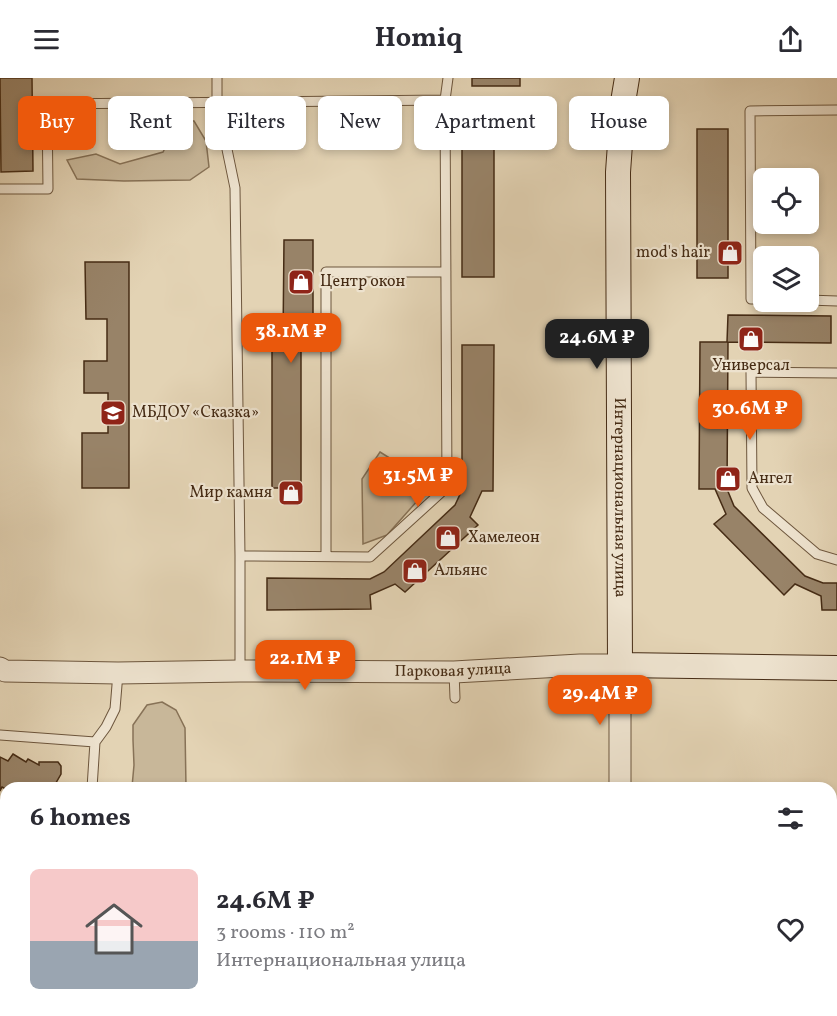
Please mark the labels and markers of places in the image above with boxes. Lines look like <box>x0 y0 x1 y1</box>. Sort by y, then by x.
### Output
shop icon: mod's hair <box>715 238 745 268</box>
place label: mod's hair <box>636 242 710 264</box>
shop icon: Центр окон <box>286 267 316 297</box>
place label: Центр окон <box>320 271 406 293</box>
pin: 38.1M ₽ <box>236 313 346 364</box>
pin: 24.6M ₽ <box>542 319 652 370</box>
shop icon: Универсал <box>736 324 766 354</box>
place label: Универсал <box>712 355 790 377</box>
pin: 30.6M ₽ <box>695 390 805 441</box>
school or university icon: МБДОУ «Сказка» <box>98 398 128 428</box>
place label: МБДОУ «Сказка» <box>132 402 259 424</box>
pin: 31.5M ₽ <box>363 457 473 508</box>
shop icon: Ангел <box>713 464 743 494</box>
place label: Ангел <box>748 468 792 490</box>
shop icon: Мир камня <box>276 478 306 508</box>
place label: Мир камня <box>189 482 272 504</box>
shop icon: Хамелеон <box>433 523 463 553</box>
place label: Хамелеон <box>468 527 540 549</box>
shop icon: Альянс <box>400 556 430 586</box>
place label: Альянс <box>434 560 487 582</box>
pin: 22.1M ₽ <box>250 640 360 691</box>
pin: 29.4M ₽ <box>545 675 655 726</box>

